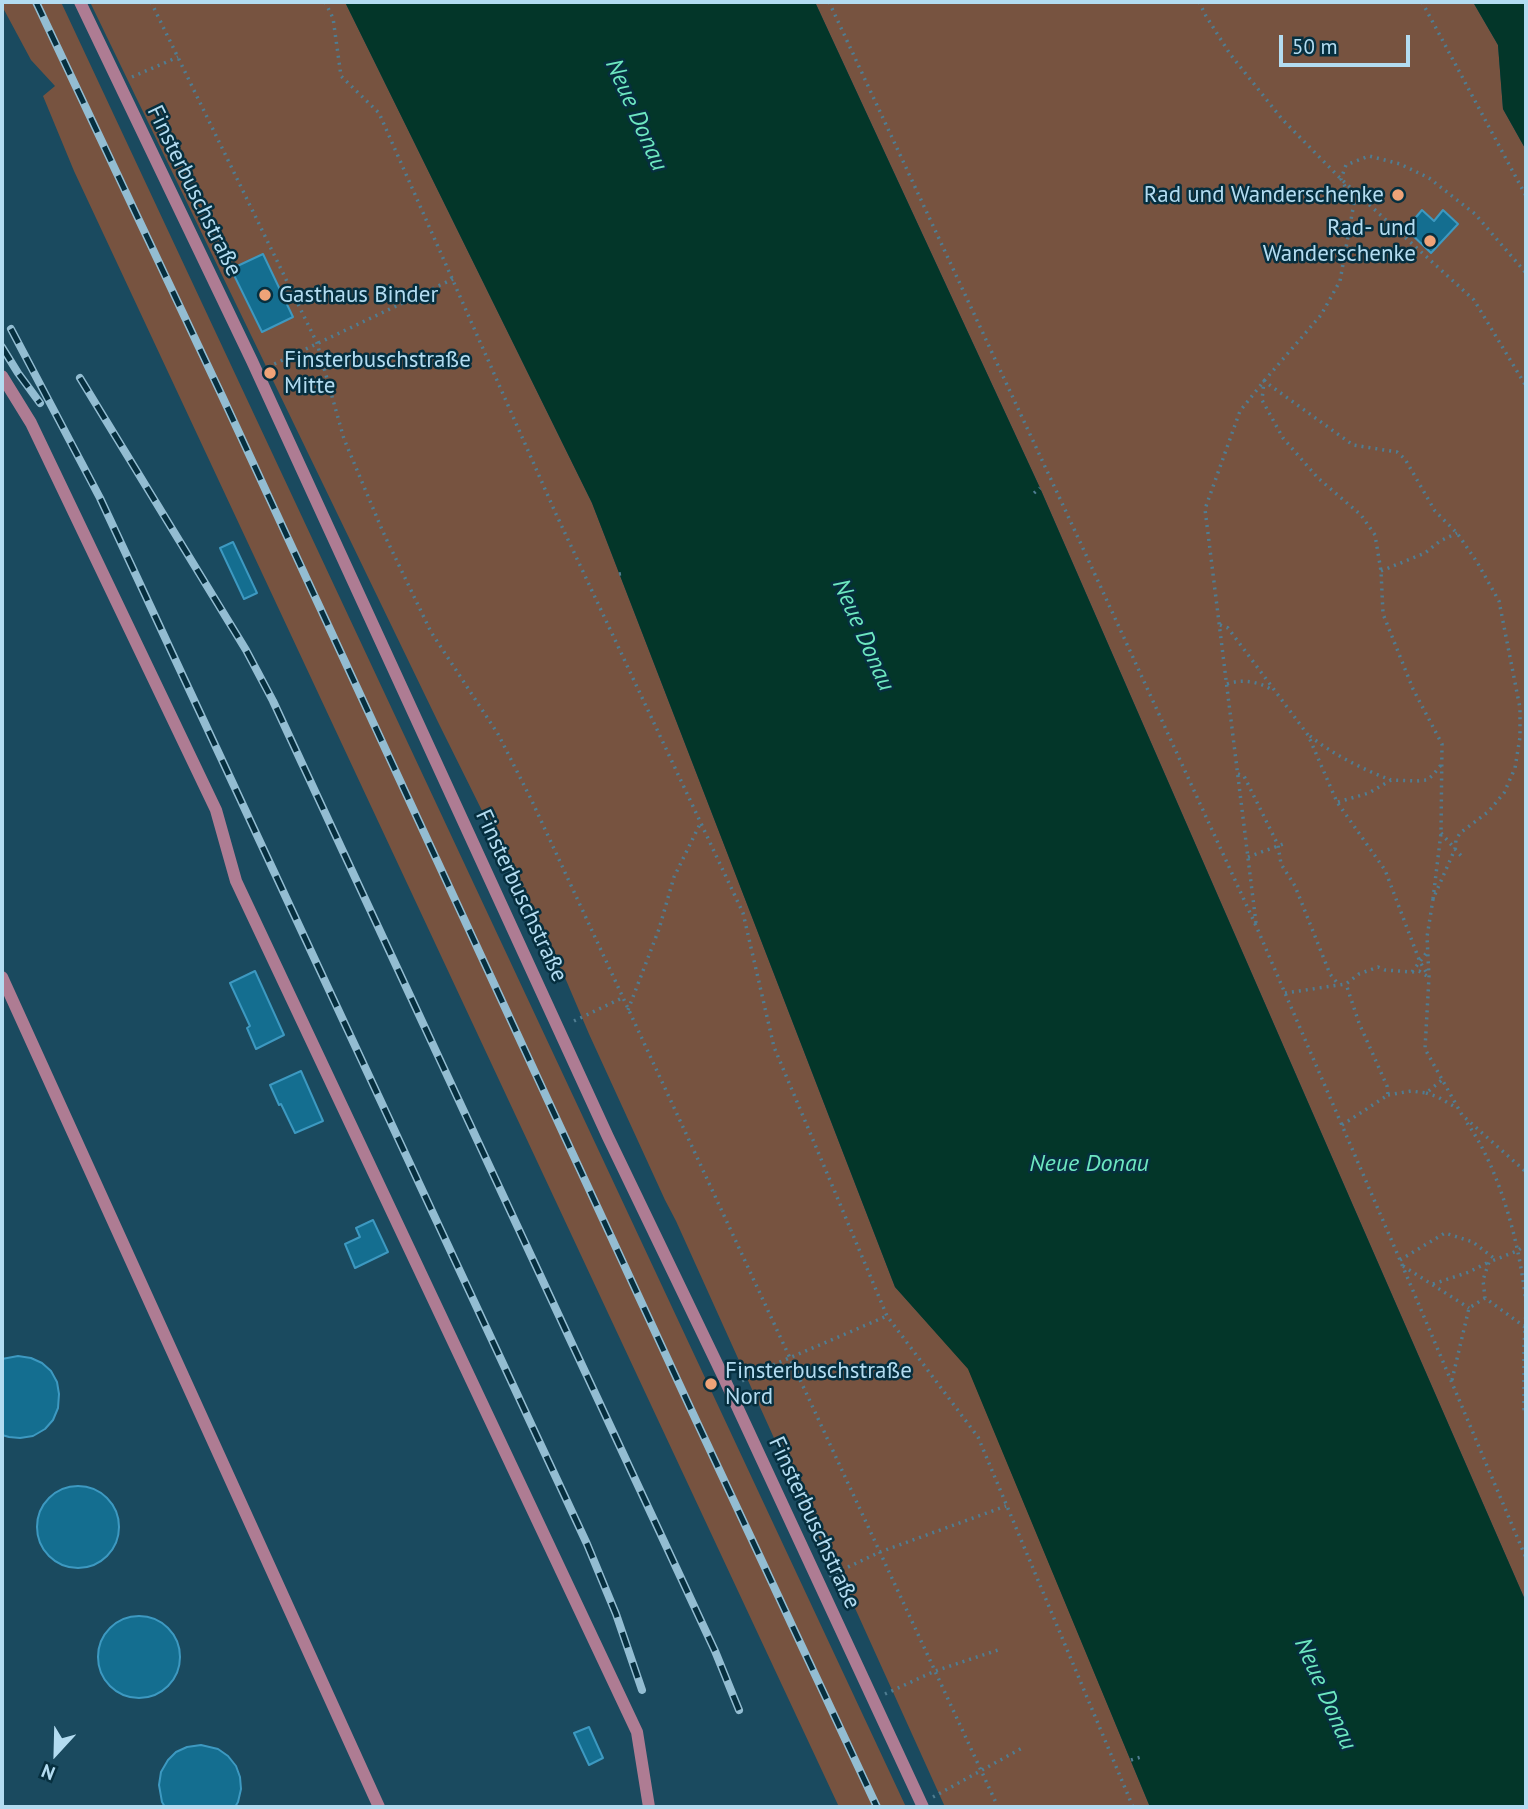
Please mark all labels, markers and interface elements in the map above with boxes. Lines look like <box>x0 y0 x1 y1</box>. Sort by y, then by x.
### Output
scale bar <box>1283 21 1414 65</box>
text: 50 m <box>1292 33 1338 60</box>
water label: Neue Donau <box>599 54 673 176</box>
street label: Finsterbuschstraße <box>141 101 247 281</box>
place label: Rad und Wanderschenke <box>1144 181 1384 209</box>
marker: Rad und Wanderschenke <box>1390 187 1406 203</box>
place label: Rad- und Wanderschenke <box>1263 214 1416 268</box>
marker: Rad- und Wanderschenke <box>1422 233 1438 249</box>
place label: Gasthaus Binder <box>279 281 438 309</box>
marker: Gasthaus Binder <box>257 287 273 303</box>
place label: Finsterbuschstraße Mitte <box>284 346 471 400</box>
marker: Finsterbuschstraße Mitte <box>262 365 278 381</box>
water label: Neue Donau <box>826 574 900 696</box>
street label: Finsterbuschstraße <box>469 806 573 986</box>
water label: Neue Donau <box>1029 1150 1149 1178</box>
place label: Finsterbuschstraße Nord <box>725 1357 912 1411</box>
marker: Finsterbuschstraße Nord <box>703 1376 719 1392</box>
street label: Finsterbuschstraße <box>762 1433 866 1613</box>
water label: Neue Donau <box>1288 1633 1362 1755</box>
north arrow <box>21 1718 91 1788</box>
text: N <box>38 1759 58 1786</box>

